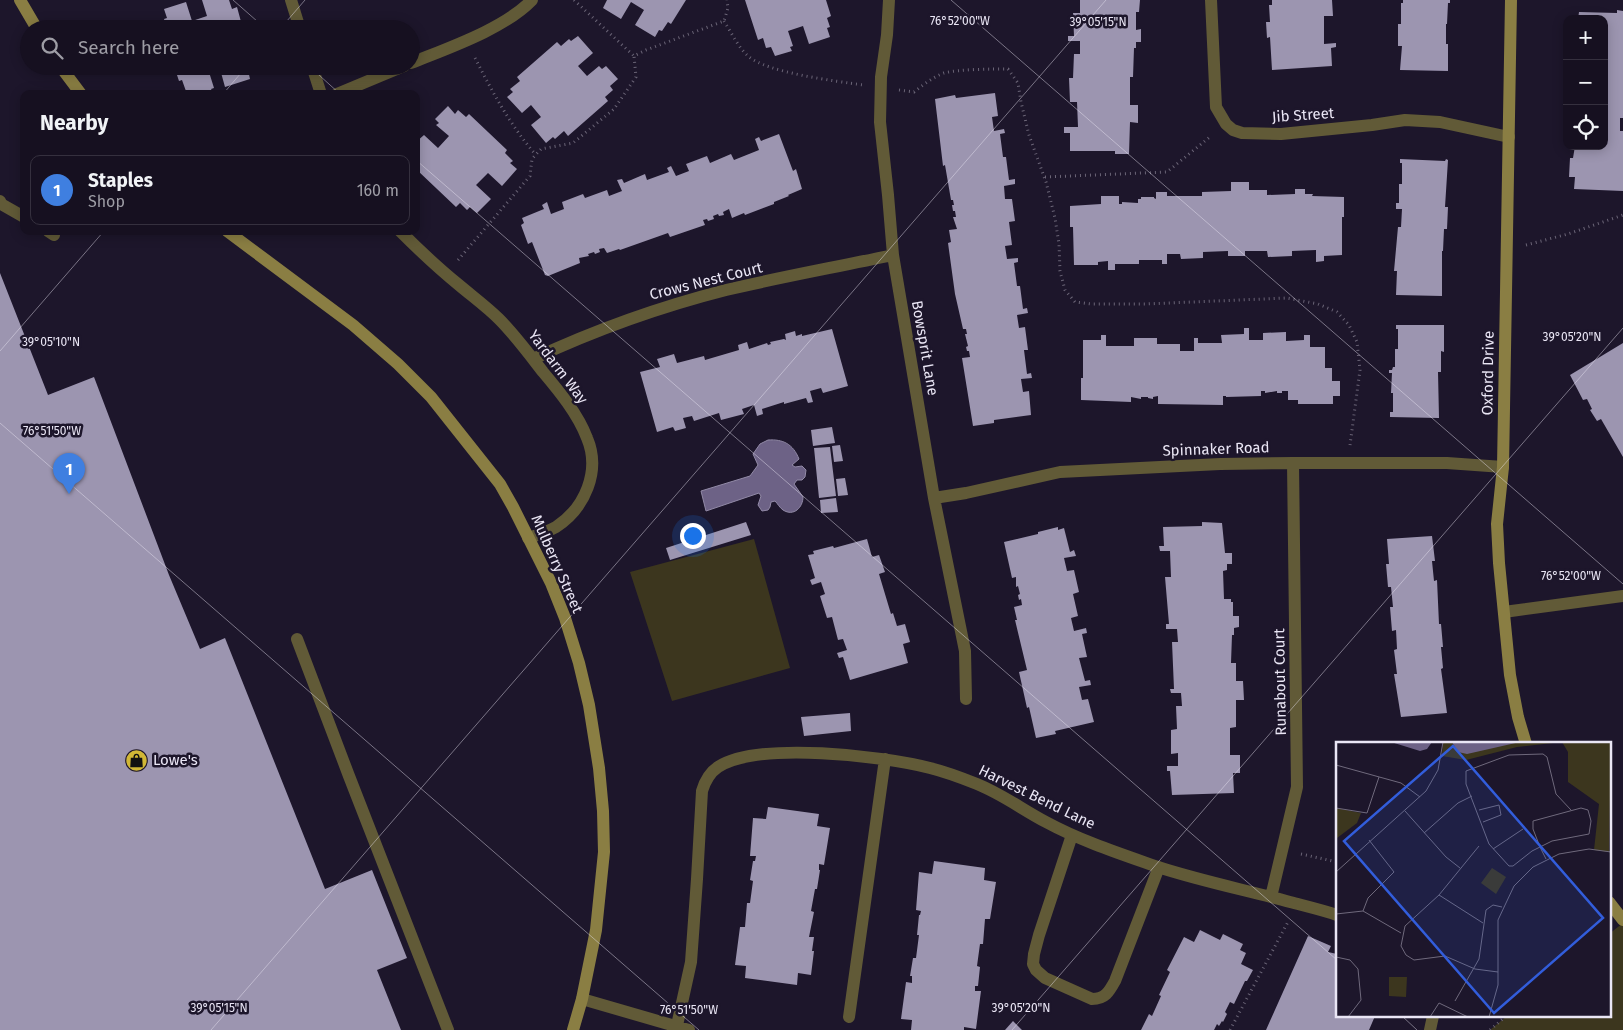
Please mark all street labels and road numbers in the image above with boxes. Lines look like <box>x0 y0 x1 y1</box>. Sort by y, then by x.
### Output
street label: Jib Street <box>1271 104 1335 126</box>
street label: Crows Nest Court <box>648 258 765 304</box>
street label: Bowsprit Lane <box>908 299 942 397</box>
street label: Yardarm Way <box>524 327 592 408</box>
street label: Oxford Drive <box>1478 331 1498 415</box>
street label: Spinnaker Road <box>1162 438 1270 460</box>
street label: Mulberry Street <box>527 512 587 616</box>
street label: Runabout Court <box>1270 628 1290 736</box>
street label: Harvest Bend Lane <box>976 761 1098 833</box>

